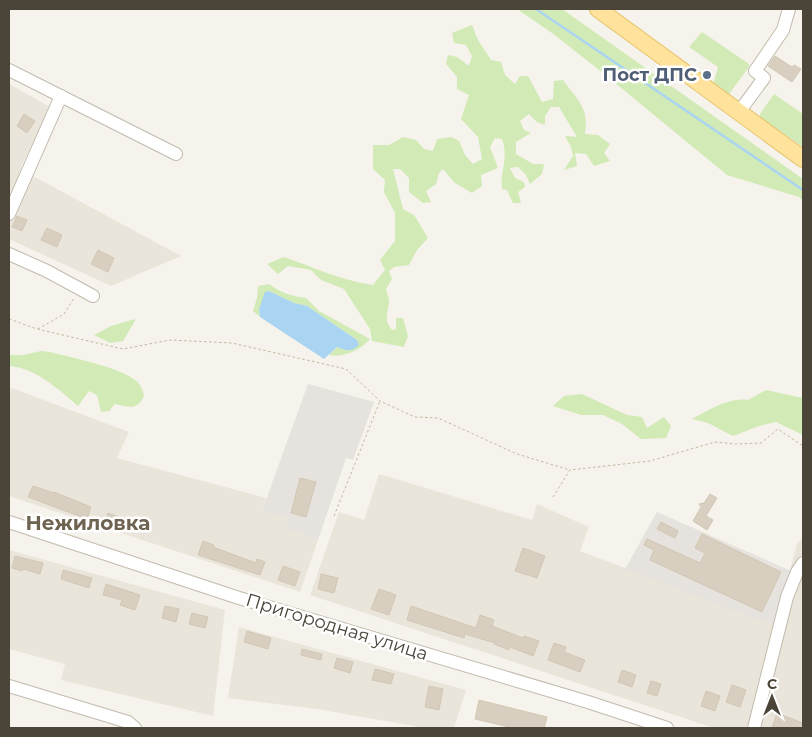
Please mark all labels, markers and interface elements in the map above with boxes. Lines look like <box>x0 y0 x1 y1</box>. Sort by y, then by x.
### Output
place label: Пост ДПС <box>603 64 697 86</box>
marker: Пост ДПС <box>701 69 713 81</box>
district label: Нежиловка <box>26 511 150 535</box>
street label: Пригородная улица <box>243 589 431 665</box>
north arrow <box>747 672 797 722</box>
text: С <box>767 675 777 693</box>

